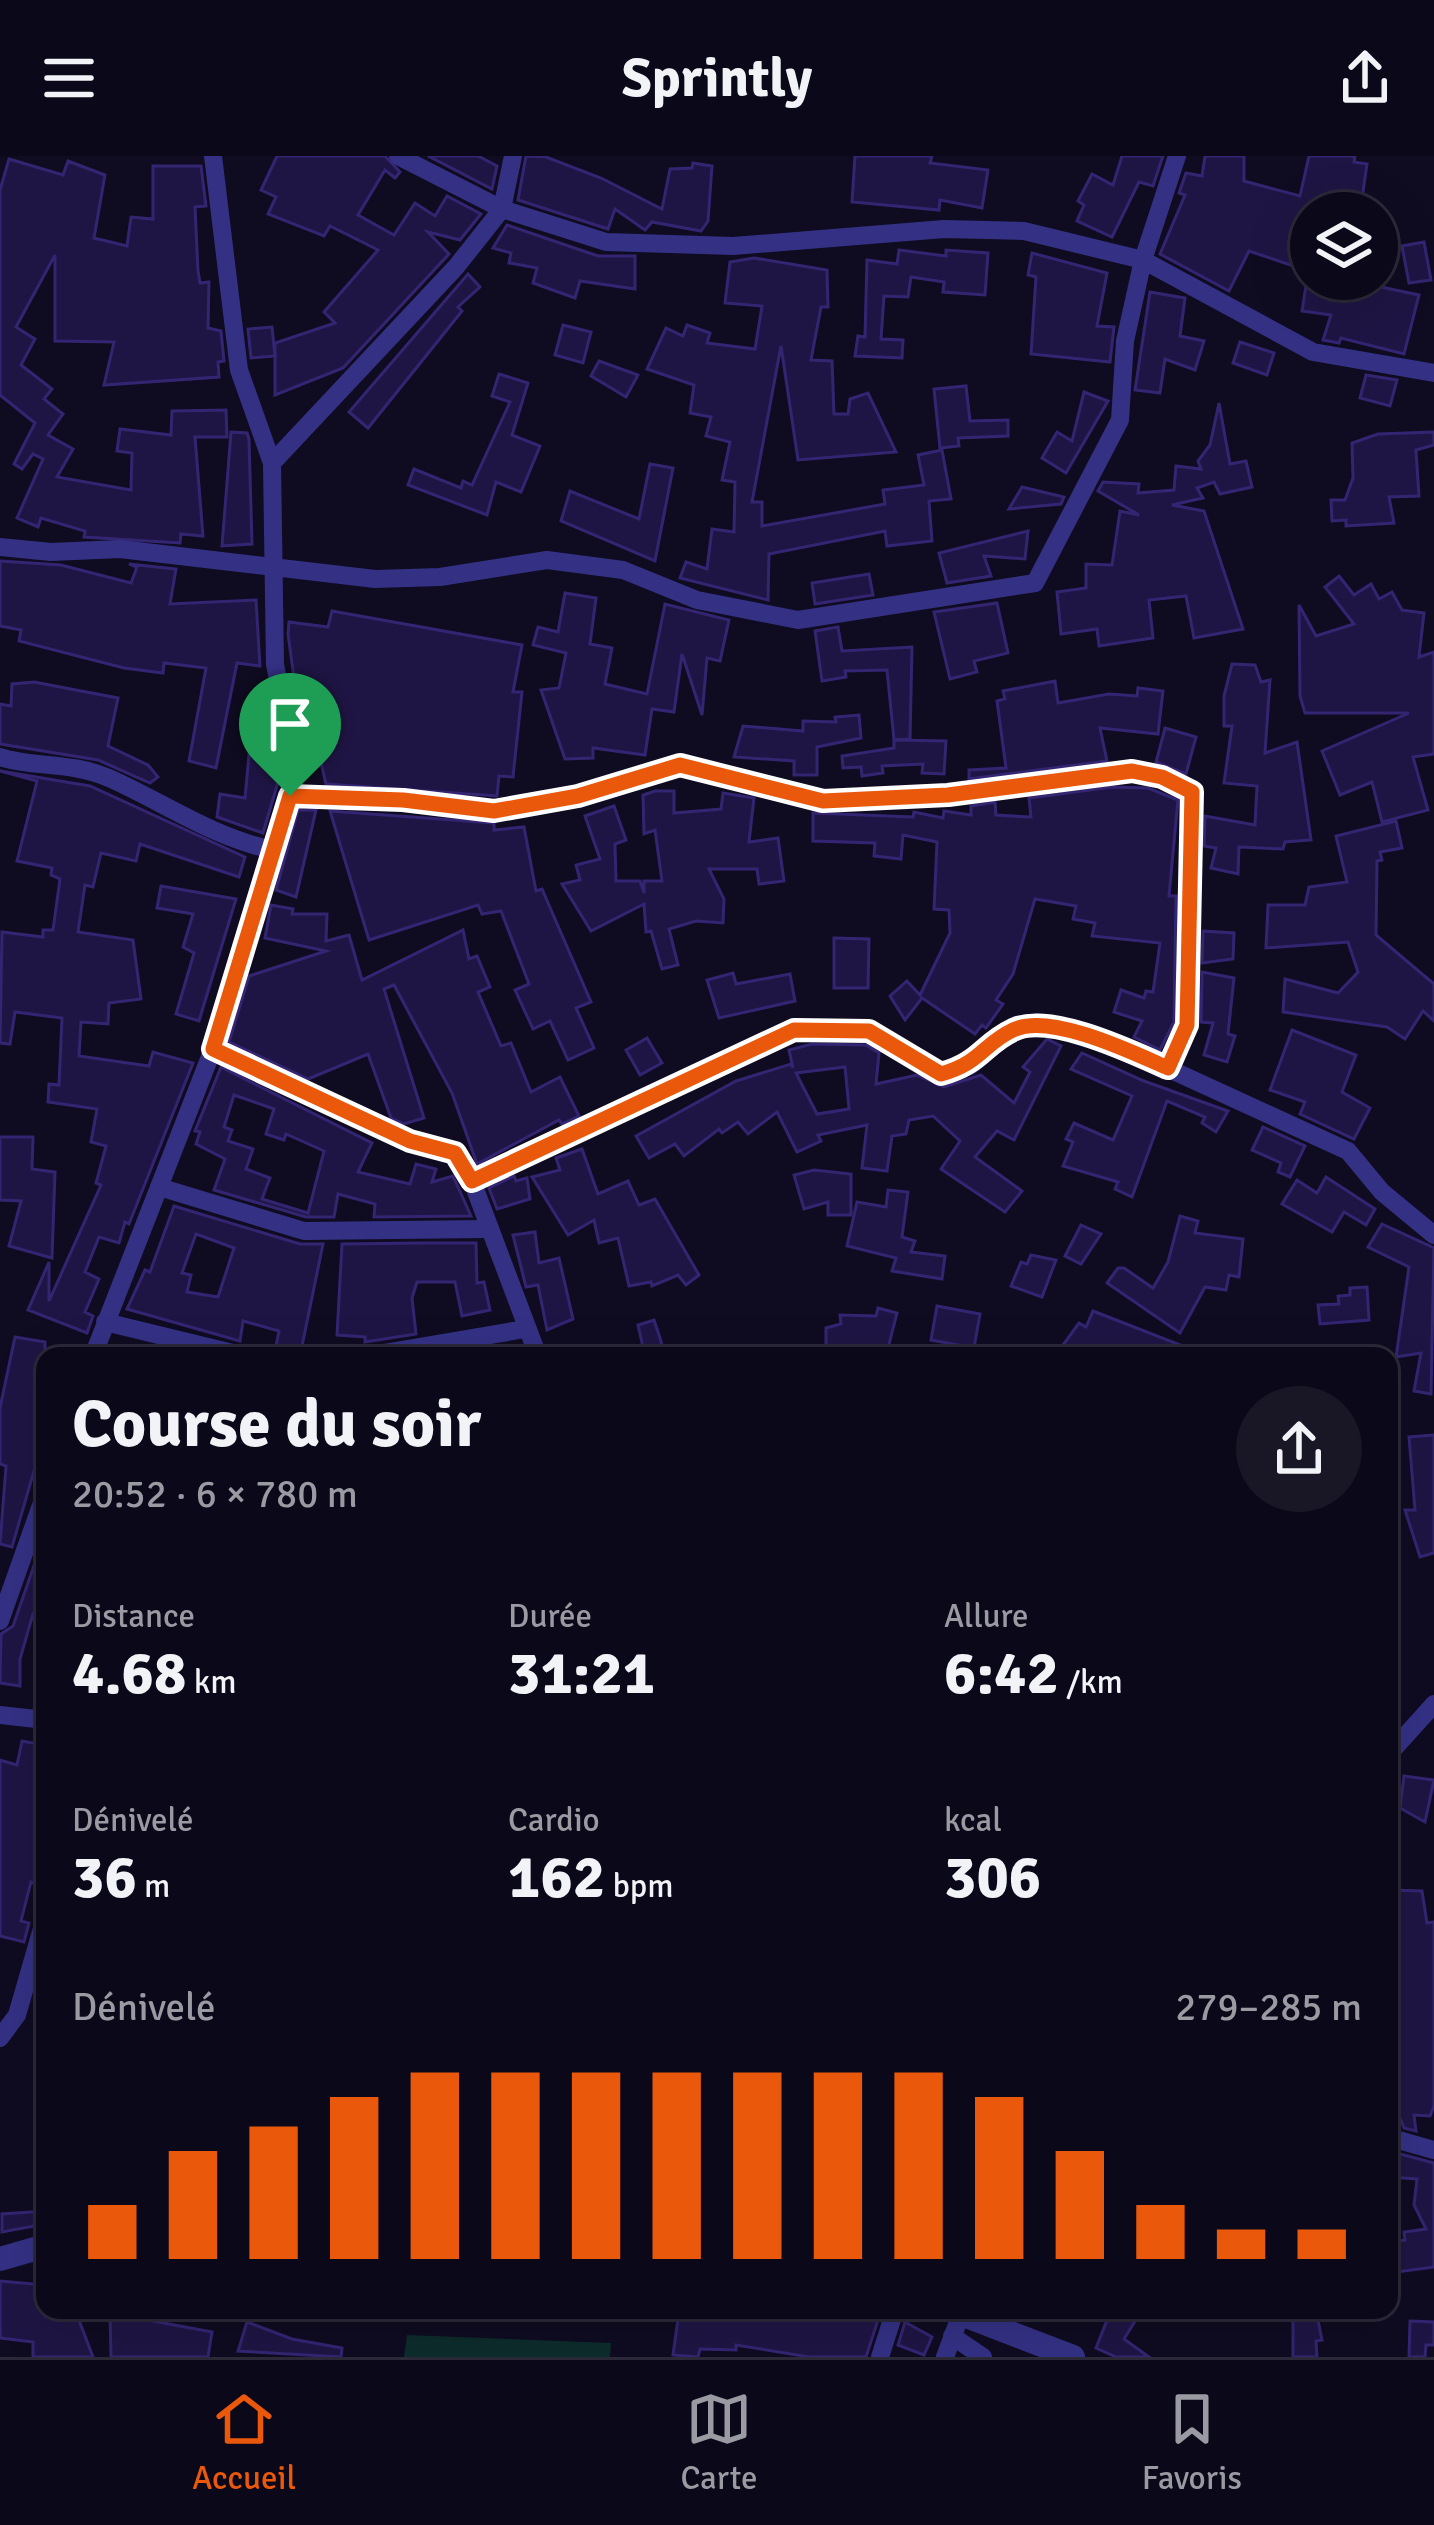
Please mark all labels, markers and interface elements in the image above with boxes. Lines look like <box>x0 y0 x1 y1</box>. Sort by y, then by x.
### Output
icon: menu <box>36 45 102 111</box>
text: Sprintly <box>622 45 812 112</box>
icon: share <box>1332 45 1398 111</box>
map controls <box>1290 192 1398 300</box>
button: layers <box>1290 192 1398 300</box>
pin <box>239 673 341 796</box>
icon: arrive <box>257 691 323 757</box>
text: Course du soir <box>72 1384 481 1465</box>
button: share <box>1236 1386 1362 1512</box>
text: 20:52 · 6 × 780 m <box>72 1470 358 1518</box>
text: Distance <box>72 1596 195 1637</box>
text: Durée <box>508 1596 592 1637</box>
text: Allure <box>944 1596 1029 1637</box>
text: 4.68 <box>72 1637 186 1711</box>
text: 31:21 <box>508 1637 655 1711</box>
text: 6:42 <box>944 1637 1059 1711</box>
text: km <box>186 1662 237 1703</box>
text: /km <box>1059 1662 1123 1703</box>
text: Dénivelé <box>72 1800 194 1841</box>
text: Cardio <box>508 1800 600 1841</box>
text: kcal <box>944 1800 1002 1841</box>
text: 36 <box>72 1841 137 1915</box>
text: 162 <box>508 1841 605 1915</box>
text: 306 <box>944 1841 1041 1915</box>
text: m <box>137 1866 170 1907</box>
text: bpm <box>605 1866 674 1907</box>
text: Dénivelé <box>72 1983 216 2031</box>
text: 279–285 m <box>1175 1983 1362 2031</box>
tab: Accueil <box>192 2386 296 2499</box>
tab: Carte <box>680 2386 757 2499</box>
tab: Favoris <box>1142 2386 1242 2499</box>

